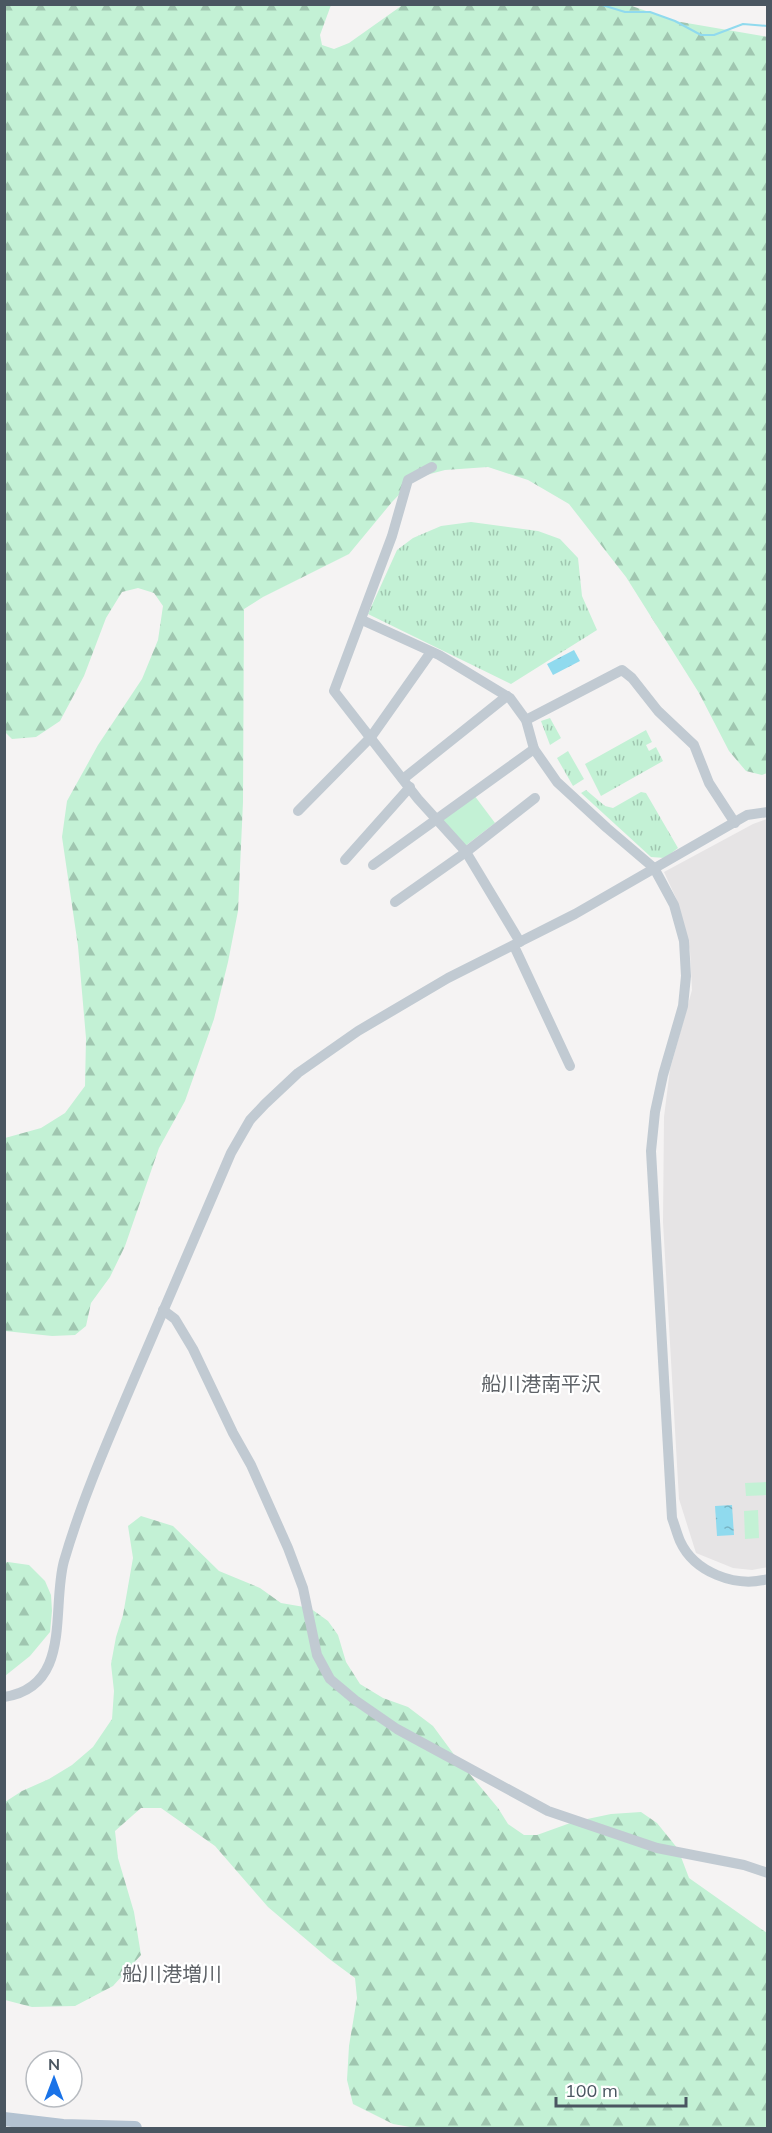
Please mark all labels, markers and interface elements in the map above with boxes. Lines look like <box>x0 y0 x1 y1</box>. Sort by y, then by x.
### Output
district label: 船川港南平沢 <box>481 1371 601 1396</box>
district label: 船川港増川 <box>122 1961 222 1986</box>
north arrow <box>24 2049 84 2109</box>
text: N <box>48 2054 60 2074</box>
scale bar <box>556 2070 686 2108</box>
text: 100 m <box>565 2079 618 2102</box>

